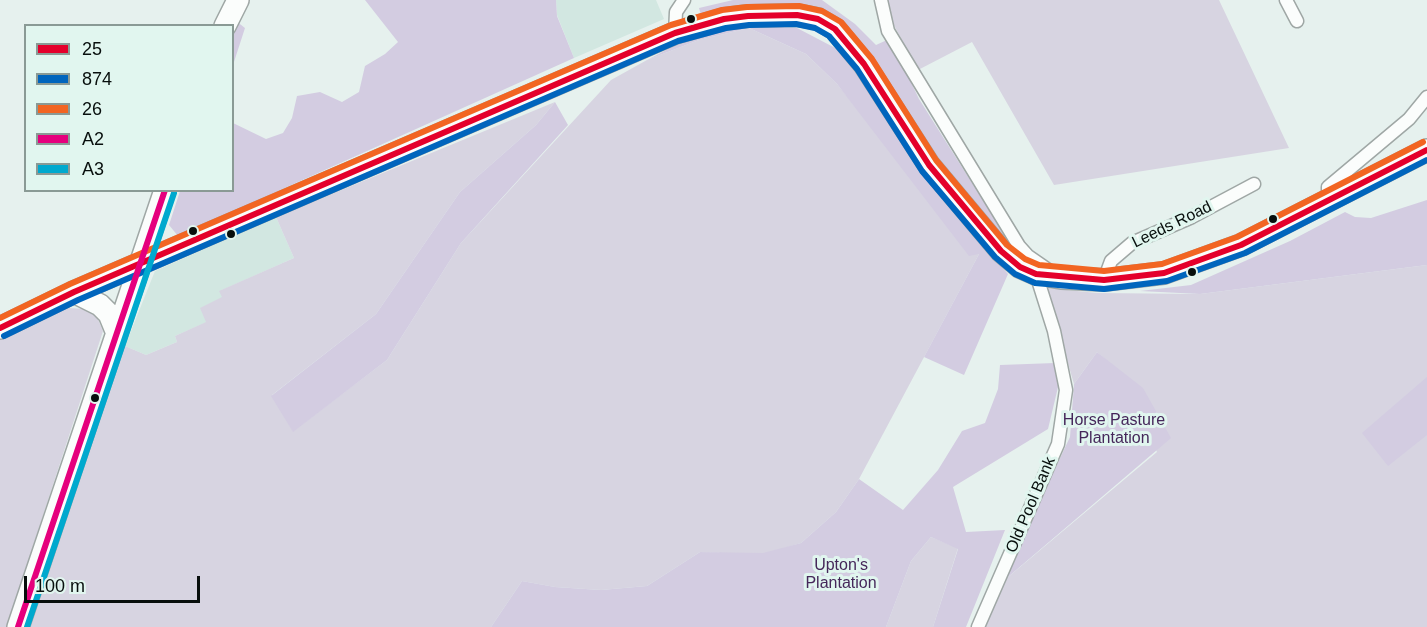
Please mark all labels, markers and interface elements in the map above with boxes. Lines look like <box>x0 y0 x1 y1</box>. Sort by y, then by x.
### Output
unlabelled marker <box>685 13 697 25</box>
legend <box>24 24 234 192</box>
text: 25 <box>82 39 102 59</box>
text: 874 <box>82 69 112 89</box>
text: 26 <box>82 99 102 119</box>
text: A2 <box>82 129 104 149</box>
text: A3 <box>82 159 104 179</box>
street label: Leeds Road <box>1129 197 1215 253</box>
unlabelled marker <box>1267 213 1279 225</box>
unlabelled marker <box>187 225 199 237</box>
unlabelled marker <box>225 228 237 240</box>
unlabelled marker <box>1186 266 1198 278</box>
unlabelled marker <box>89 392 101 404</box>
park label: Horse Pasture Plantation <box>1063 411 1165 449</box>
street label: Old Pool Bank <box>1002 454 1060 556</box>
park label: Upton's Plantation <box>805 556 877 594</box>
scale bar <box>27 564 202 602</box>
text: 100 m <box>35 576 85 596</box>

